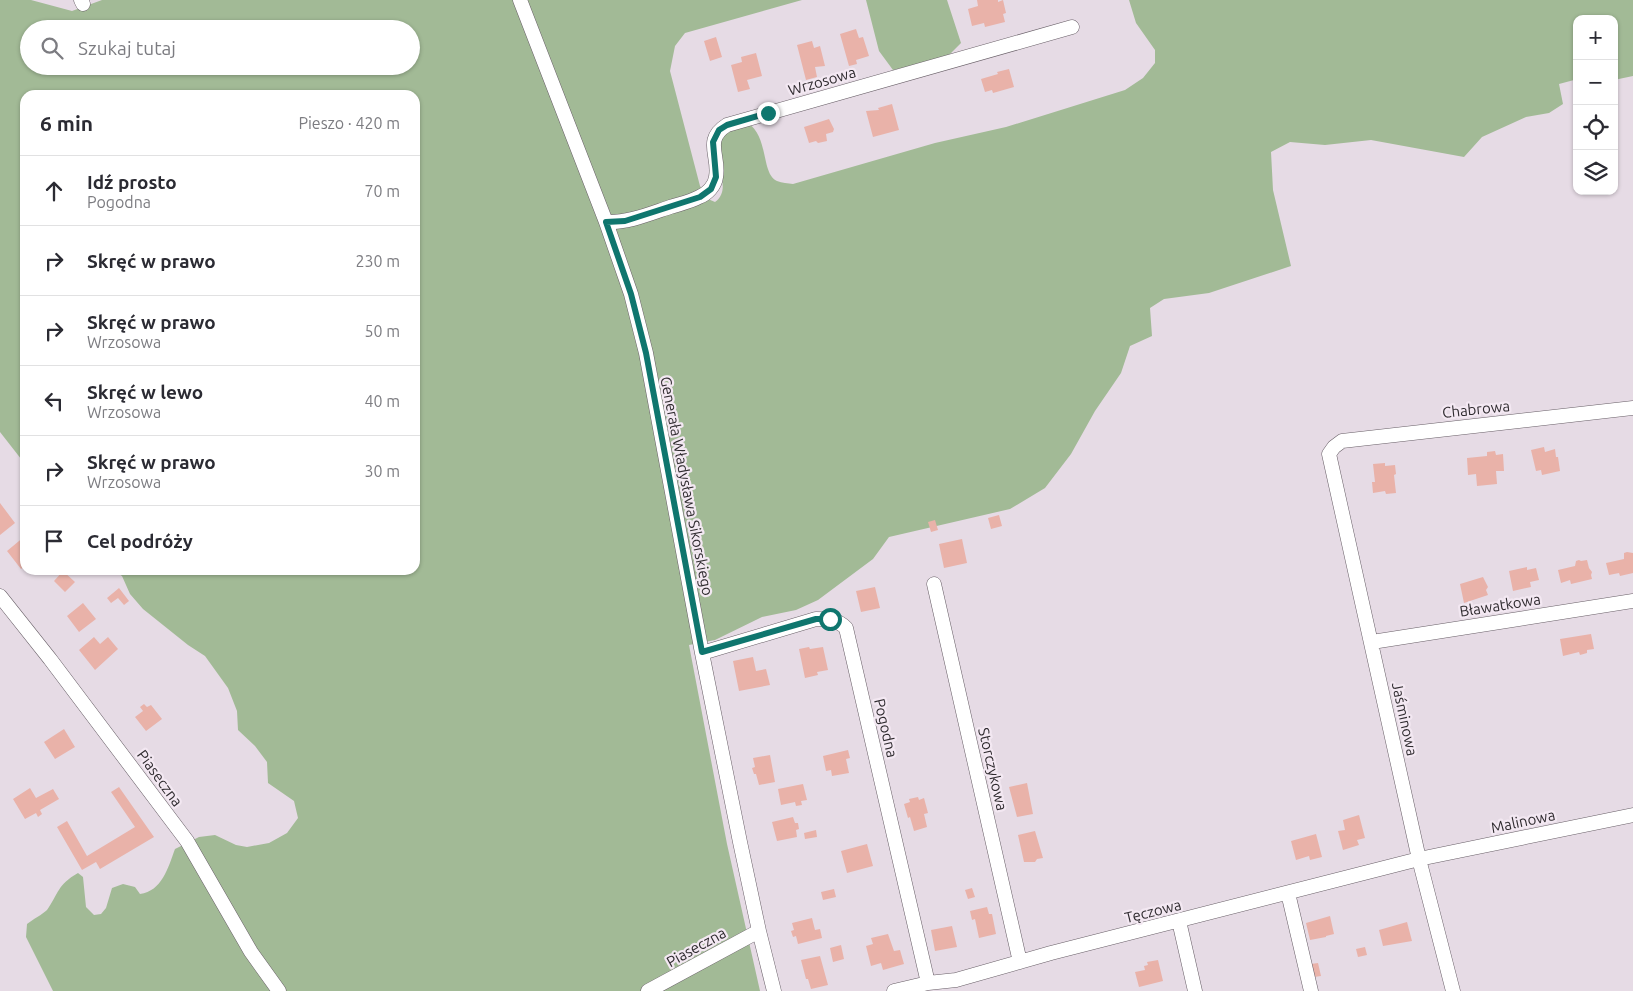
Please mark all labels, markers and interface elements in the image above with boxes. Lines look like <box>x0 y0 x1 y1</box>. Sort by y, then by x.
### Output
map controls <box>1573 15 1618 195</box>
button: + <box>1573 15 1618 60</box>
search box <box>20 20 420 75</box>
icon: search <box>38 34 66 62</box>
text: Szukaj tutaj <box>78 37 176 59</box>
button: − <box>1573 60 1618 105</box>
street label: Wrzosowa <box>786 63 858 99</box>
route end <box>757 102 780 125</box>
button: locate <box>1573 105 1618 150</box>
text: 6 min <box>40 111 93 135</box>
text: Pieszo · 420 m <box>298 114 400 132</box>
button: layers <box>1573 150 1618 195</box>
text: Idź prosto <box>87 171 177 193</box>
icon: ahead <box>40 177 68 205</box>
text: 70 m <box>364 182 400 200</box>
text: Pogodna <box>87 193 151 211</box>
icon: right <box>40 247 68 275</box>
text: Skręć w prawo <box>87 250 216 272</box>
text: 230 m <box>355 252 400 270</box>
text: Skręć w prawo <box>87 311 216 333</box>
icon: right <box>40 317 68 345</box>
text: 50 m <box>364 322 400 340</box>
text: Wrzosowa <box>87 333 161 351</box>
street label: Generała Władysława Sikorskiego <box>657 375 717 597</box>
text: Skręć w lewo <box>87 381 203 403</box>
icon: left <box>40 387 68 415</box>
text: 40 m <box>364 392 400 410</box>
street label: Chabrowa <box>1441 397 1511 421</box>
text: Wrzosowa <box>87 403 161 421</box>
text: Skręć w prawo <box>87 451 216 473</box>
icon: right <box>40 457 68 485</box>
text: 30 m <box>364 462 400 480</box>
text: Wrzosowa <box>87 473 161 491</box>
icon: arrive <box>40 527 68 555</box>
text: Cel podróży <box>87 530 193 552</box>
street label: Bławatkowa <box>1458 590 1542 620</box>
route start <box>819 608 842 631</box>
street label: Jaśminowa <box>1389 681 1421 757</box>
street label: Pogodna <box>871 697 901 759</box>
street label: Storczykowa <box>975 726 1011 812</box>
street label: Piaseczna <box>134 747 186 809</box>
street label: Malinowa <box>1489 806 1557 836</box>
street label: Tęczowa <box>1123 896 1183 926</box>
street label: Piaseczna <box>663 924 729 970</box>

